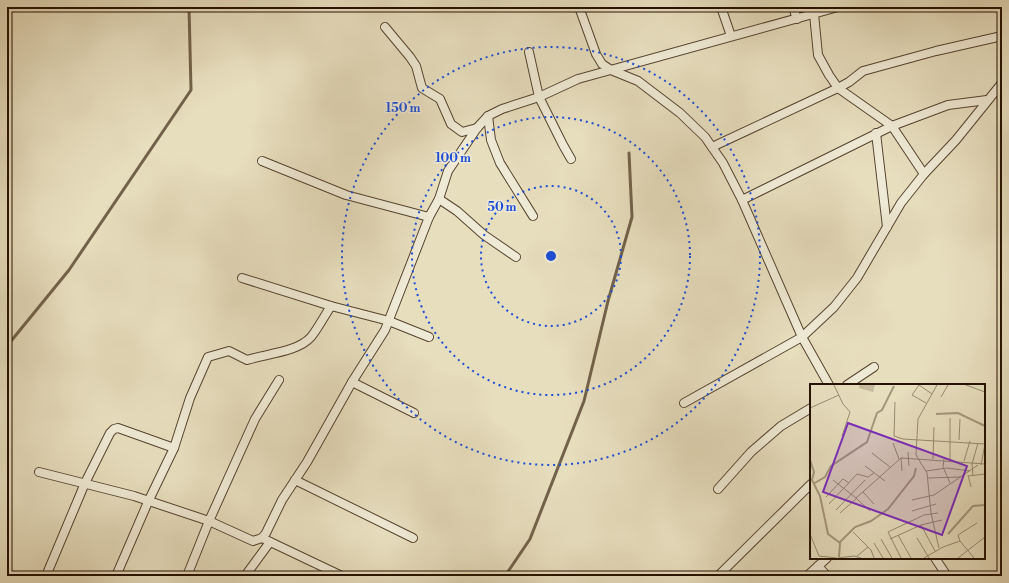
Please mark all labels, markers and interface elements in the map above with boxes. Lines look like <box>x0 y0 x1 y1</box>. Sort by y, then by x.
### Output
text: 150 m <box>386 101 420 116</box>
text: 100 m <box>435 151 471 166</box>
text: 50 m <box>487 200 517 215</box>
centre of rings <box>544 249 558 263</box>
inset map <box>810 384 985 559</box>

